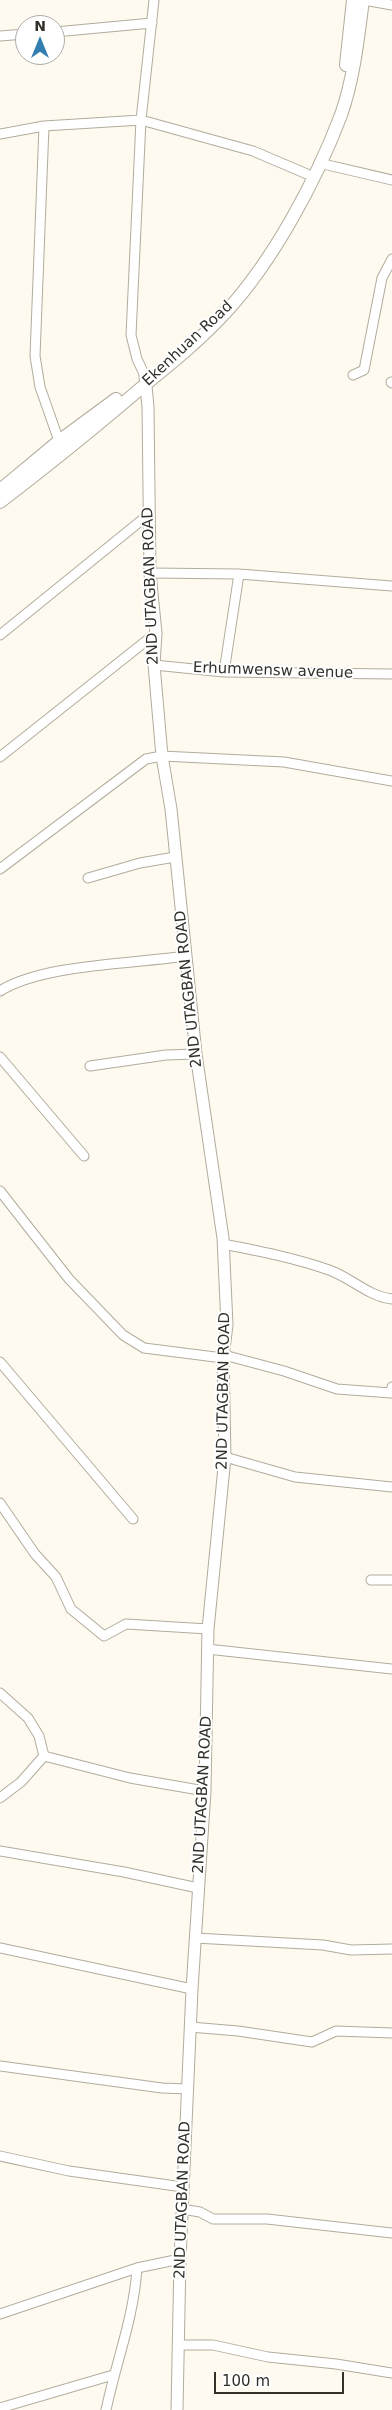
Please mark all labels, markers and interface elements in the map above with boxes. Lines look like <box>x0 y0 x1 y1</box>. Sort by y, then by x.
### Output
north arrow <box>15 15 65 65</box>
text: N <box>34 18 46 34</box>
street label: Ekenhuan Road <box>139 298 237 390</box>
street label: 2ND UTAGBAN ROAD <box>139 507 163 665</box>
street label: Erhumwensw avenue <box>193 659 353 683</box>
street label: 2ND UTAGBAN ROAD <box>172 909 206 1069</box>
street label: 2ND UTAGBAN ROAD <box>214 1312 234 1470</box>
street label: 2ND UTAGBAN ROAD <box>190 1716 216 1874</box>
street label: 2ND UTAGBAN ROAD <box>171 2121 195 2279</box>
scale bar <box>217 2362 347 2394</box>
text: 100 m <box>222 2372 270 2390</box>

